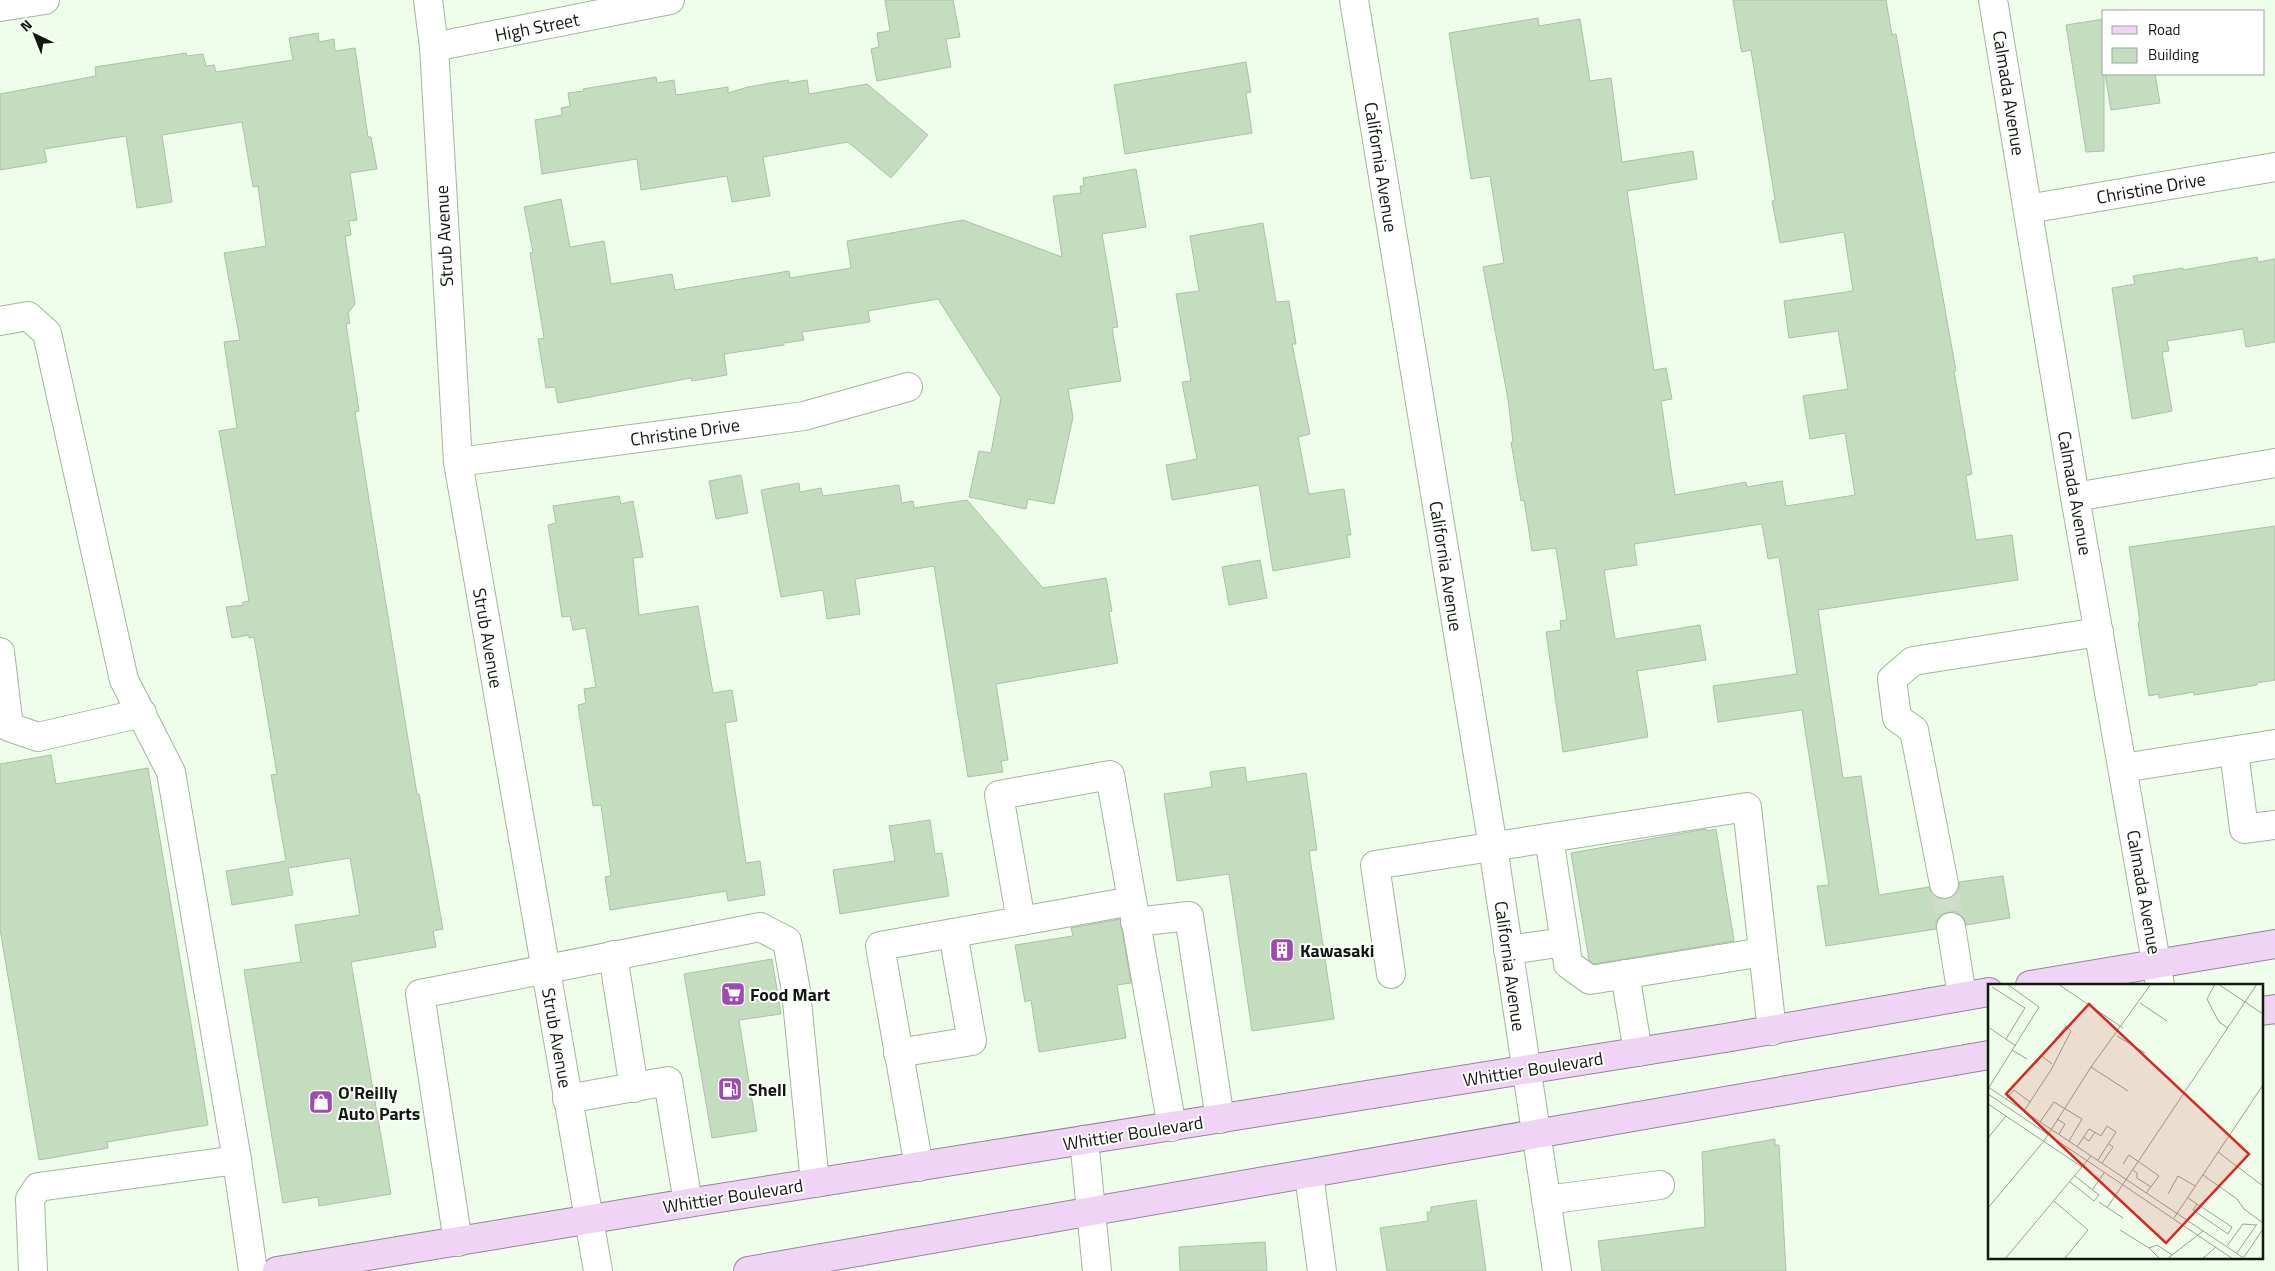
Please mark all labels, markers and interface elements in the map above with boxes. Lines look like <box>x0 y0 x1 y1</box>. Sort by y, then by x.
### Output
street label: High Street <box>493 5 582 48</box>
north arrow <box>10 10 60 60</box>
legend <box>2102 10 2265 75</box>
text: N <box>15 14 37 36</box>
text: Road <box>2148 18 2180 41</box>
street label: Calmada Avenue <box>1986 29 2032 157</box>
text: Building <box>2148 43 2199 66</box>
street label: California Avenue <box>1357 100 1405 234</box>
street label: Christine Drive <box>2094 165 2208 211</box>
street label: Strub Avenue <box>428 185 460 287</box>
street label: Christine Drive <box>628 411 742 453</box>
street label: Calmada Avenue <box>2051 429 2099 557</box>
street label: California Avenue <box>1422 499 1470 633</box>
street label: Strub Avenue <box>466 586 510 690</box>
street label: Calmada Avenue <box>2120 828 2168 956</box>
street label: California Avenue <box>1487 899 1533 1033</box>
building icon: Kawasaki <box>1269 937 1295 963</box>
place label: Kawasaki <box>1300 937 1374 964</box>
supermarket icon: Food Mart <box>720 981 746 1007</box>
place label: Food Mart <box>750 981 831 1008</box>
inset map <box>1988 984 2262 1258</box>
street label: Strub Avenue <box>535 986 579 1090</box>
street label: Whittier Boulevard <box>1461 1045 1605 1093</box>
fuel station icon: Shell <box>717 1076 743 1102</box>
place label: Shell <box>748 1076 787 1103</box>
place label: O'Reilly Auto Parts <box>338 1079 420 1127</box>
shop icon: O'Reilly Auto Parts <box>308 1089 334 1115</box>
street label: Whittier Boulevard <box>1061 1109 1205 1157</box>
street label: Whittier Boulevard <box>661 1172 805 1220</box>

